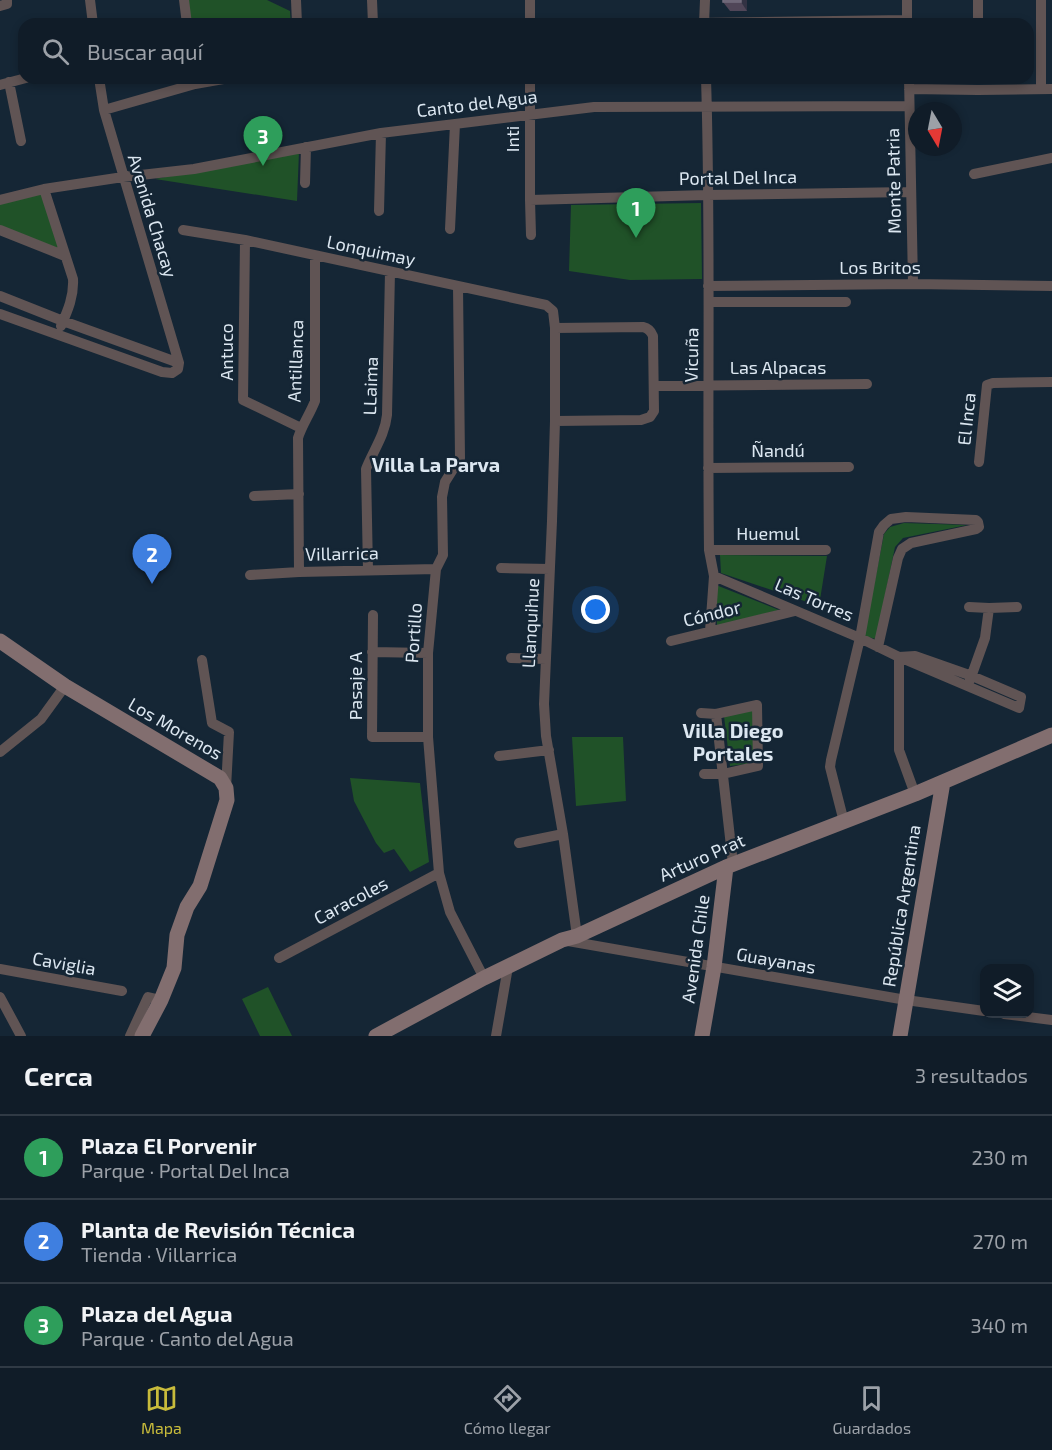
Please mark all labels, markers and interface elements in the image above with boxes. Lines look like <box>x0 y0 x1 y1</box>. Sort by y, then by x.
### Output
search box <box>18 18 1034 84</box>
icon: search <box>39 35 72 68</box>
text: Buscar aquí <box>87 38 203 64</box>
street label: Canto del Agua <box>415 85 539 121</box>
north arrow <box>908 102 962 156</box>
pin: 3 <box>244 116 282 166</box>
street label: Inti <box>501 126 523 152</box>
street label: Monte Patria <box>881 128 905 234</box>
street label: Avenida Chacay <box>124 151 182 281</box>
street label: Portal Del Inca <box>679 165 797 189</box>
pin: 1 <box>616 188 656 238</box>
street label: Lonquimay <box>325 230 418 270</box>
street label: Los Britos <box>839 256 921 278</box>
street label: Antillanca <box>283 319 307 403</box>
street label: Antuco <box>215 323 237 381</box>
street label: Vicuña <box>680 327 702 383</box>
street label: LLaima <box>358 356 382 416</box>
street label: Las Alpacas <box>730 356 826 378</box>
street label: El Inca <box>952 391 980 446</box>
street label: Ñandú <box>751 439 805 461</box>
district label: Villa La Parva <box>372 452 500 476</box>
street label: Huemul <box>736 522 800 544</box>
pin: 2 <box>132 534 172 584</box>
street label: Villarrica <box>305 541 379 565</box>
street label: Las Torres <box>772 573 857 626</box>
street label: Llanquihue <box>517 577 543 669</box>
your location <box>581 595 610 624</box>
street label: Cóndor <box>681 595 743 631</box>
street label: Portillo <box>400 602 426 664</box>
street label: Pasaje A <box>344 651 366 720</box>
street label: Los Morenos <box>124 692 227 764</box>
district label: Villa Diego Portales <box>683 718 783 765</box>
street label: República Argentina <box>877 823 925 988</box>
street label: Arturo Prat <box>655 828 748 886</box>
street label: Caracoles <box>310 872 391 929</box>
street label: Avenida Chile <box>677 893 714 1004</box>
street label: Guayanas <box>735 942 818 978</box>
street label: Caviglia <box>31 947 98 979</box>
map controls <box>980 964 1034 1018</box>
button: layers <box>980 964 1034 1018</box>
text: Cerca <box>24 1060 93 1091</box>
text: 3 resultados <box>915 1063 1028 1087</box>
text: Plaza El Porvenir <box>81 1132 257 1158</box>
text: 1 <box>39 1145 48 1169</box>
text: 230 m <box>972 1145 1028 1169</box>
text: Parque · Portal Del Inca <box>81 1158 290 1182</box>
text: Planta de Revisión Técnica <box>81 1216 355 1242</box>
text: 2 <box>38 1229 49 1253</box>
text: 270 m <box>972 1229 1028 1253</box>
text: Tienda · Villarrica <box>81 1242 237 1266</box>
text: Plaza del Agua <box>81 1300 232 1326</box>
text: 3 <box>38 1313 49 1337</box>
text: 340 m <box>971 1313 1028 1337</box>
text: Parque · Canto del Agua <box>81 1326 294 1350</box>
tab: Mapa <box>141 1382 182 1437</box>
tab: Cómo llegar <box>464 1382 551 1437</box>
tab: Guardados <box>833 1382 911 1437</box>

